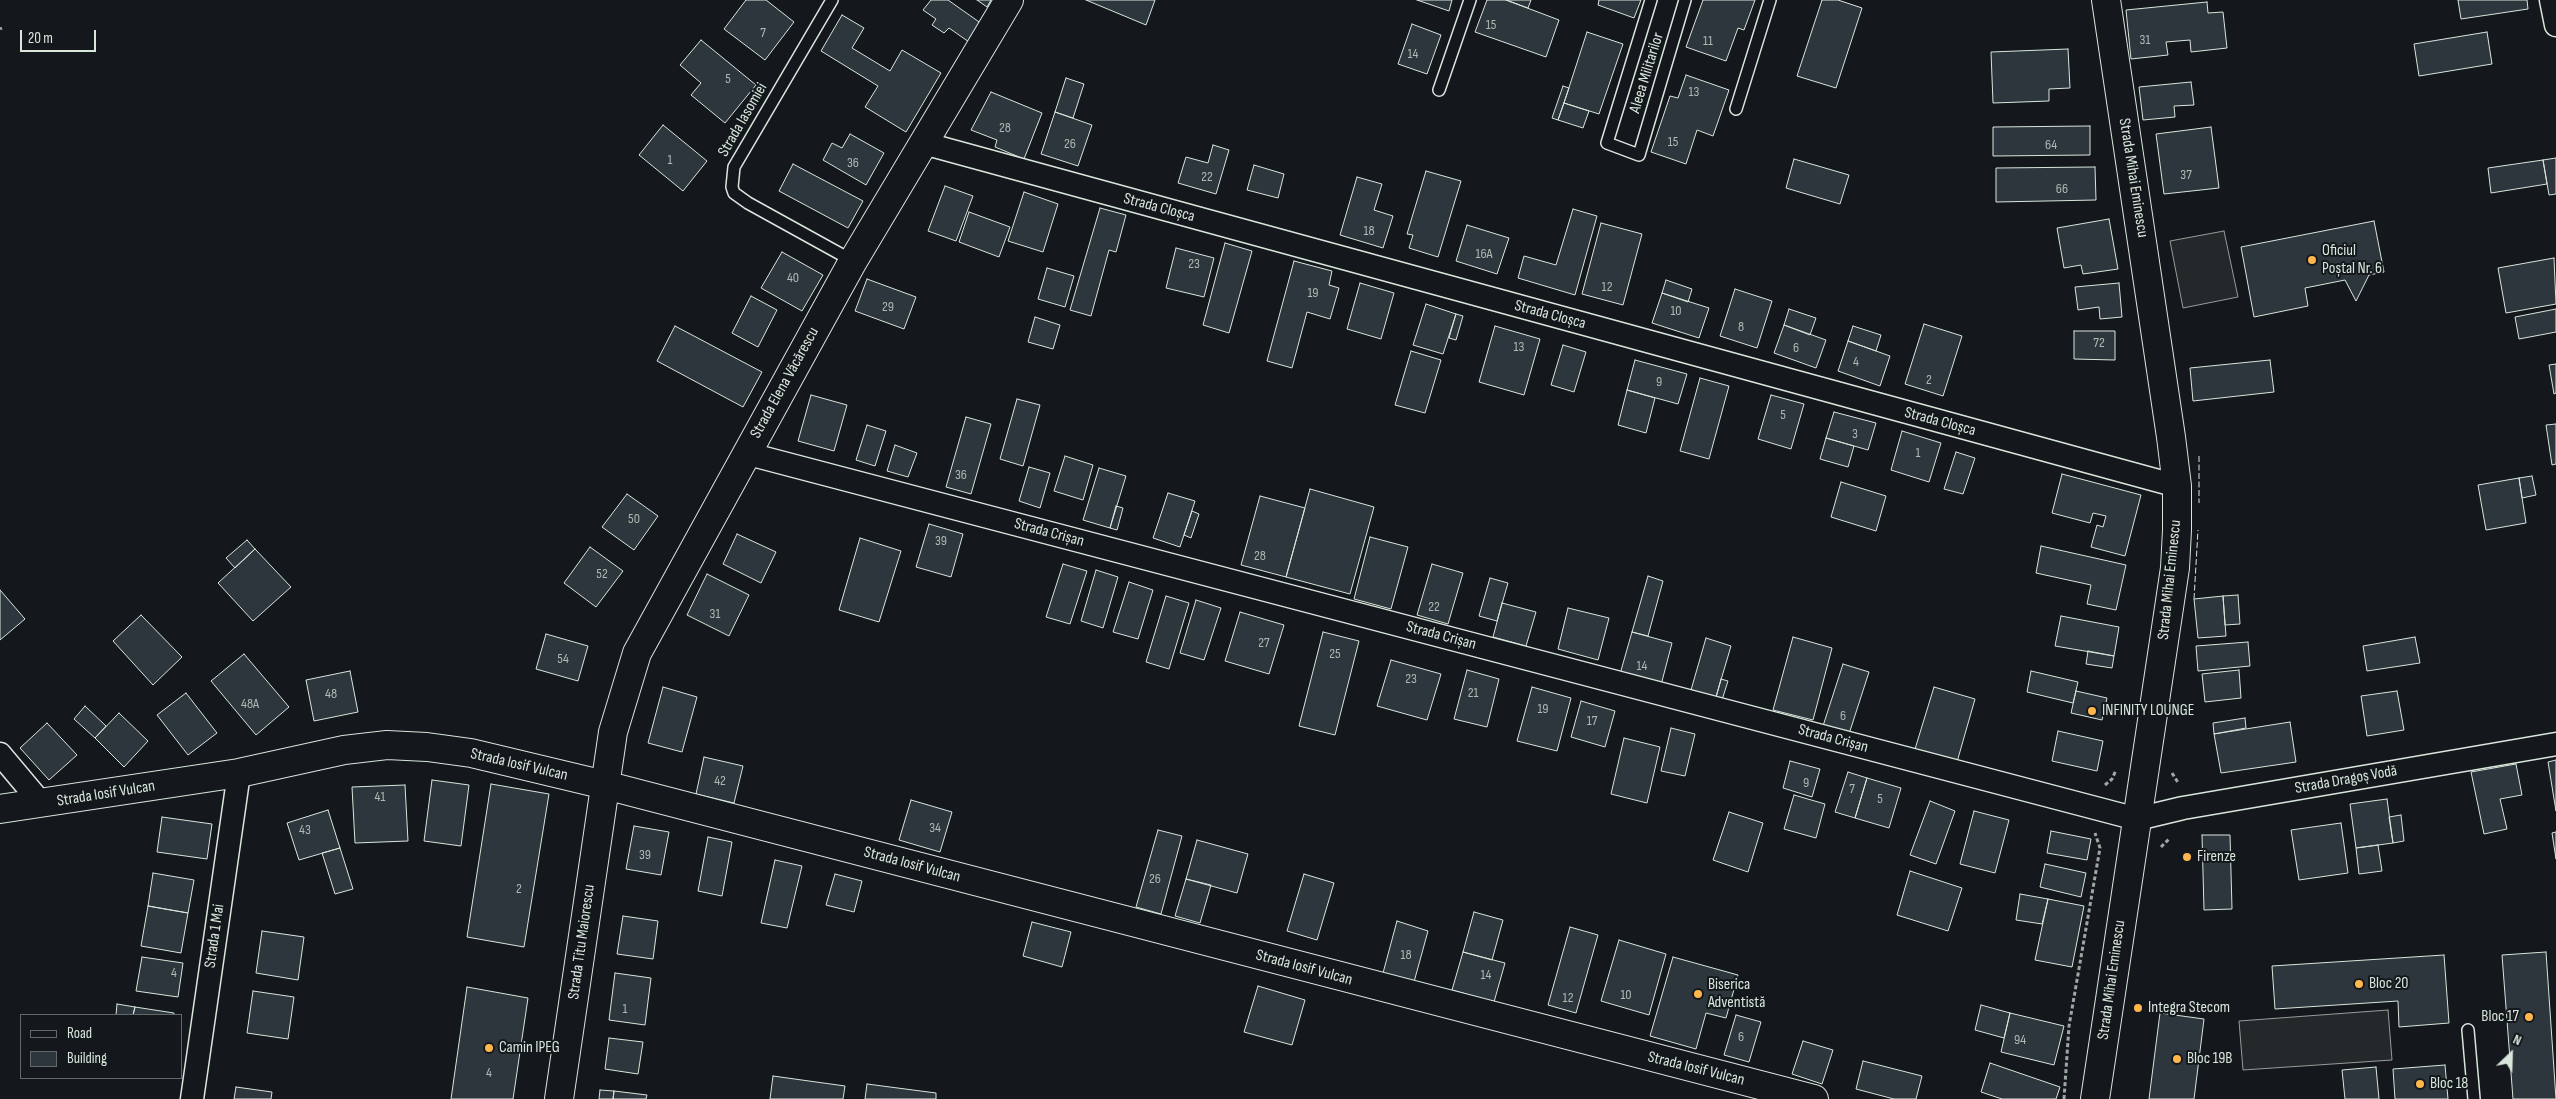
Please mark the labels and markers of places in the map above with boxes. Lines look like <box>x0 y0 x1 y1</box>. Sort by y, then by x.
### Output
place label: Oficiul Poștal Nr. 6 <box>2322 241 2382 279</box>
marker: Oficiul Poștal Nr. 6 <box>2306 254 2318 266</box>
place label: INFINITY LOUNGE <box>2102 701 2194 721</box>
marker: INFINITY LOUNGE <box>2086 705 2098 717</box>
place label: Firenze <box>2197 847 2236 867</box>
marker: Firenze <box>2181 851 2193 863</box>
place label: Bloc 20 <box>2369 974 2408 994</box>
place label: Biserica Adventistă <box>1708 975 1765 1013</box>
marker: Bloc 20 <box>2353 978 2365 990</box>
marker: Biserica Adventistă <box>1692 988 1704 1000</box>
place label: Integra Stecom <box>2148 998 2230 1018</box>
marker: Integra Stecom <box>2132 1002 2144 1014</box>
place label: Bloc 17 <box>2481 1007 2519 1027</box>
marker: Bloc 17 <box>2523 1011 2535 1023</box>
place label: Camin IPEG <box>499 1038 560 1058</box>
marker: Camin IPEG <box>483 1042 495 1054</box>
place label: Bloc 19B <box>2187 1049 2232 1069</box>
marker: Bloc 19B <box>2171 1053 2183 1065</box>
place label: Bloc 18 <box>2430 1074 2468 1094</box>
marker: Bloc 18 <box>2414 1078 2426 1090</box>

